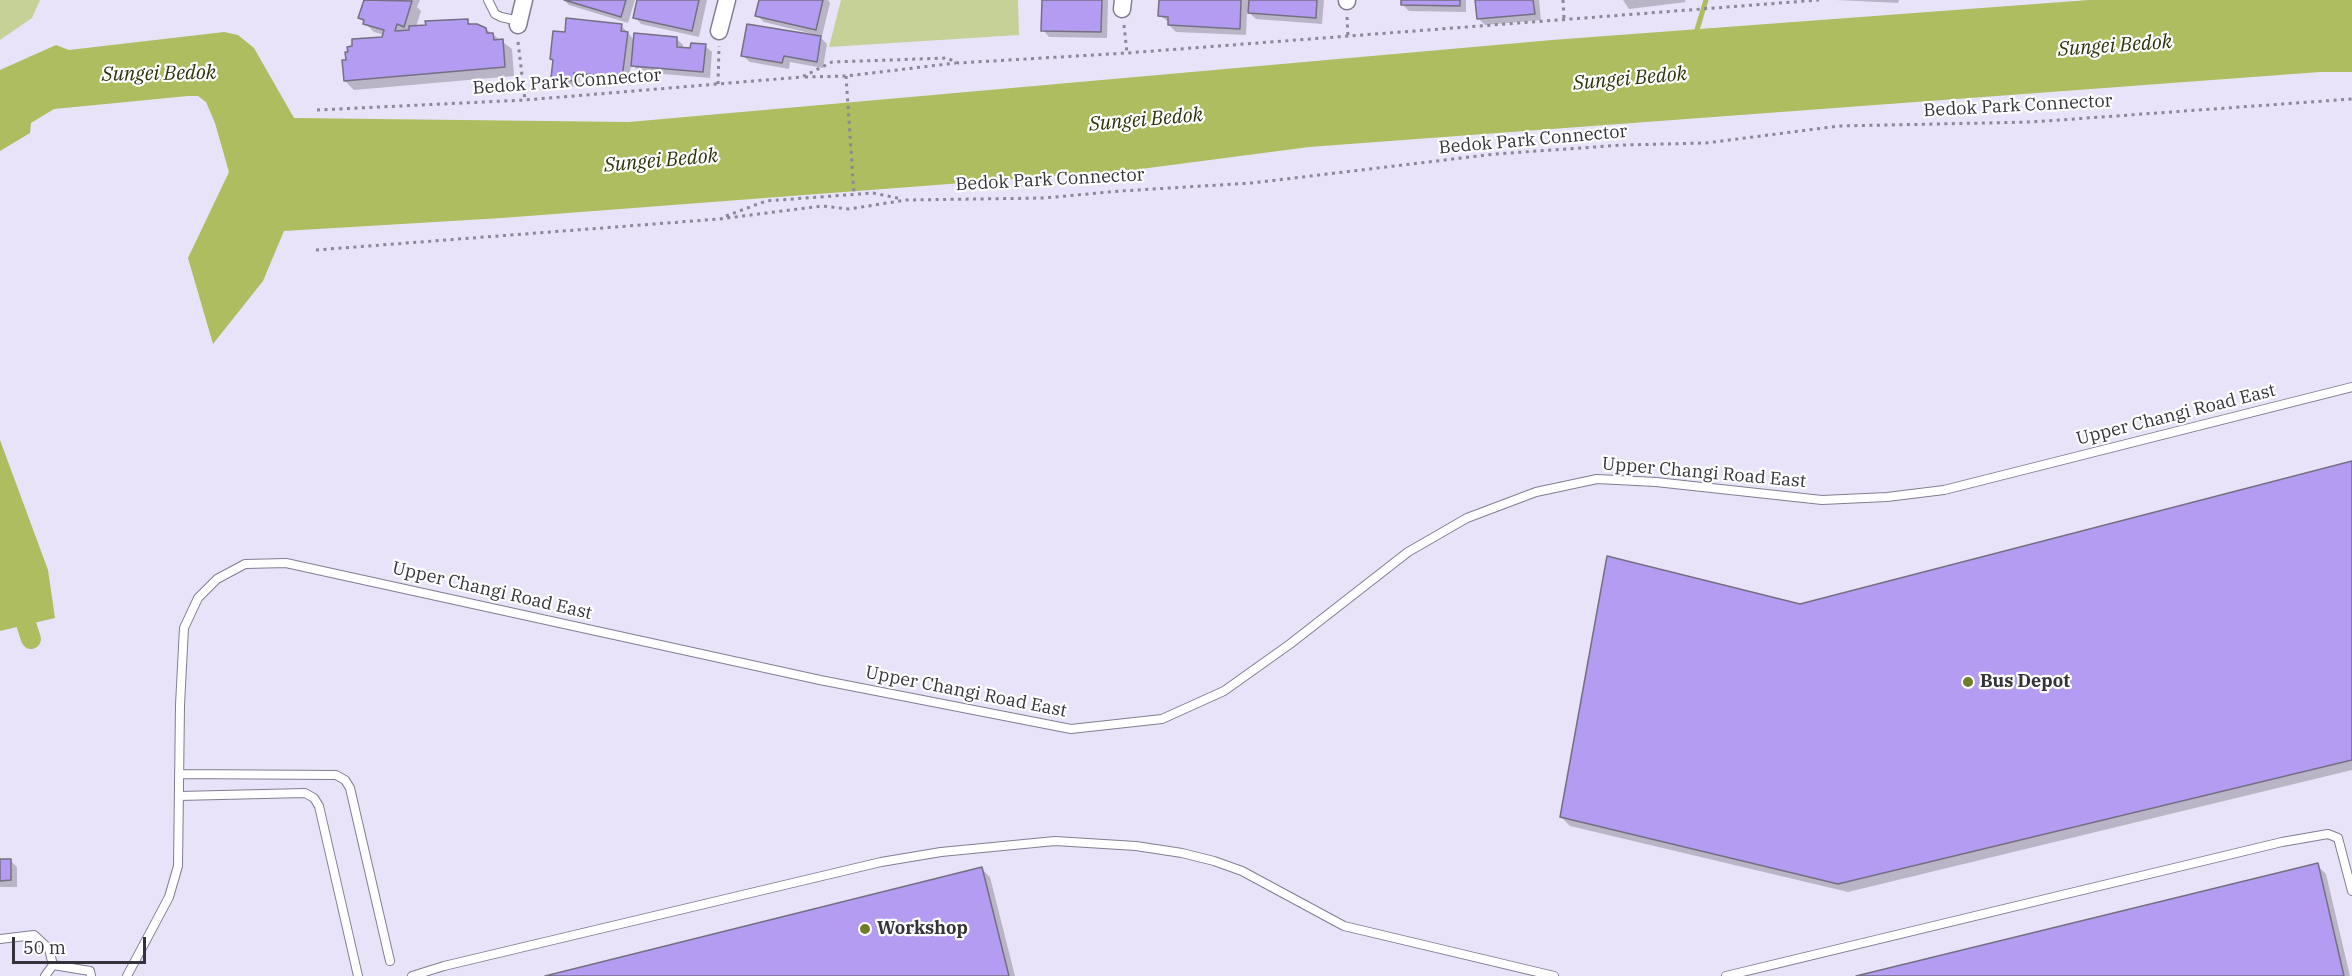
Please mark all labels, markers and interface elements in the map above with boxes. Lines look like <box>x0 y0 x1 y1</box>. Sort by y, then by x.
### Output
water label: Sungei Bedok <box>2057 30 2173 62</box>
water label: Sungei Bedok <box>101 61 217 87</box>
water label: Sungei Bedok <box>1572 62 1688 96</box>
street label: Bedok Park Connector <box>472 65 662 99</box>
street label: Bedok Park Connector <box>1923 90 2113 122</box>
water label: Sungei Bedok <box>1088 103 1204 137</box>
street label: Bedok Park Connector <box>1438 121 1628 159</box>
water label: Sungei Bedok <box>603 144 719 178</box>
street label: Bedok Park Connector <box>955 164 1145 196</box>
street label: Upper Changi Road East <box>2074 380 2278 450</box>
street label: Upper Changi Road East <box>1601 453 1807 493</box>
street label: Upper Changi Road East <box>390 557 594 625</box>
street label: Upper Changi Road East <box>863 662 1069 722</box>
place label: Bus Depot <box>1980 671 2070 693</box>
marker: Bus Depot <box>1961 675 1975 689</box>
place label: Workshop <box>877 918 968 940</box>
marker: Workshop <box>858 922 872 936</box>
scale bar <box>15 925 148 963</box>
text: 50 m <box>23 936 66 959</box>

